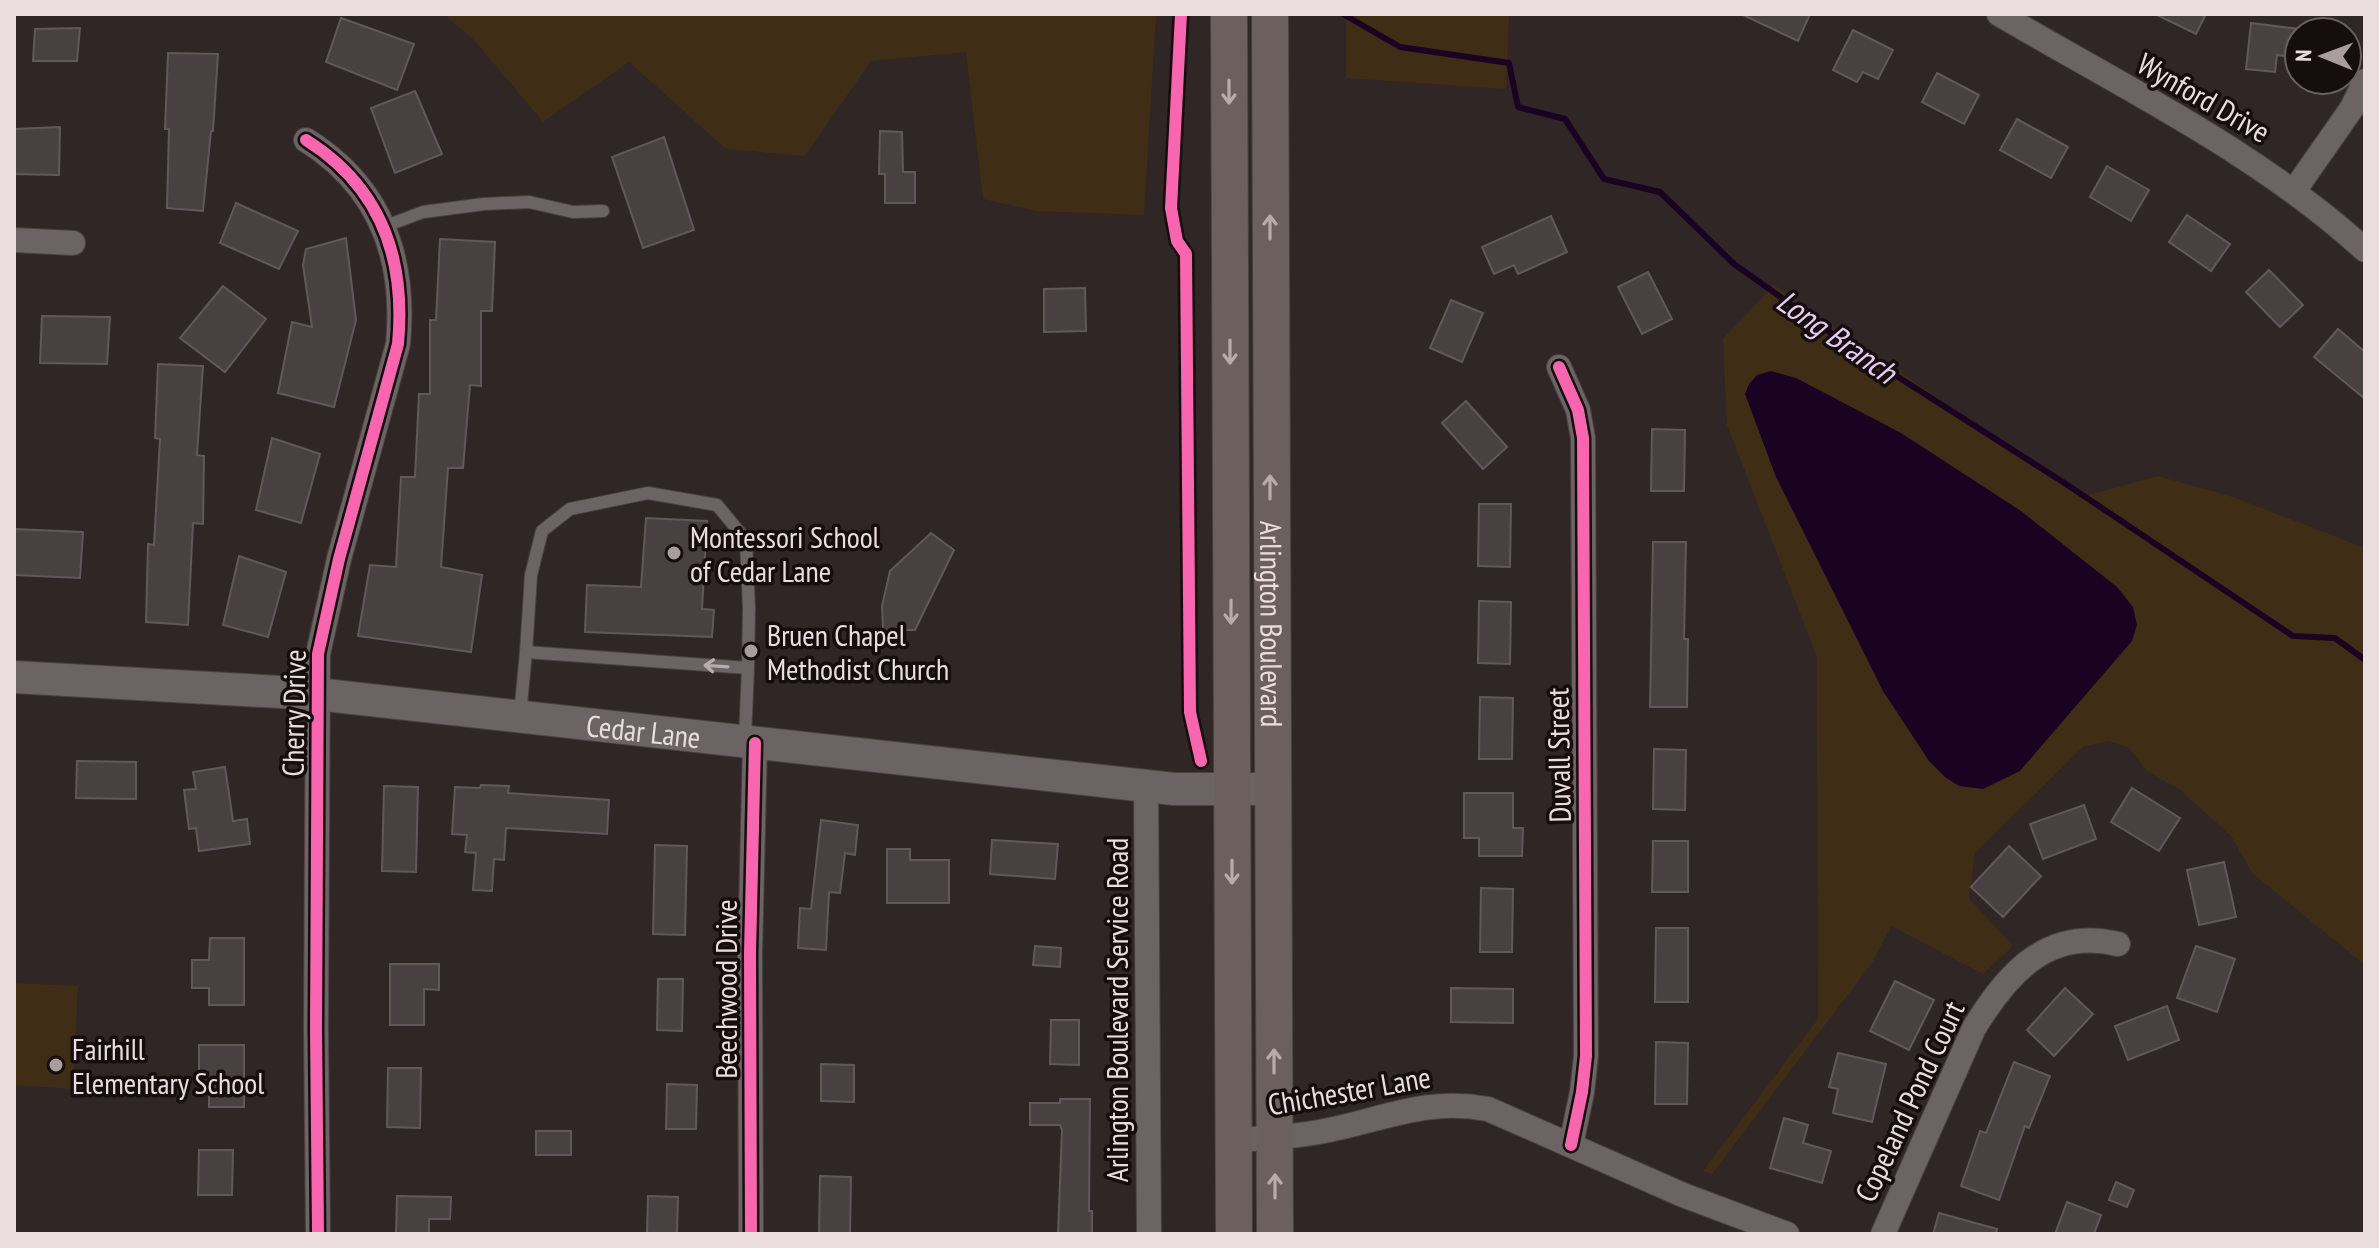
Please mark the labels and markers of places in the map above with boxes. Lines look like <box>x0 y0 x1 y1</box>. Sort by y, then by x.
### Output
place label: Montessori School of Cedar Lane <box>690 517 880 590</box>
marker: Montessori School of Cedar Lane <box>665 544 683 562</box>
place label: Bruen Chapel Methodist Church <box>767 615 949 688</box>
marker: Bruen Chapel Methodist Church <box>742 642 760 660</box>
place label: Fairhill Elementary School <box>72 1029 264 1102</box>
marker: Fairhill Elementary School <box>47 1056 65 1074</box>

